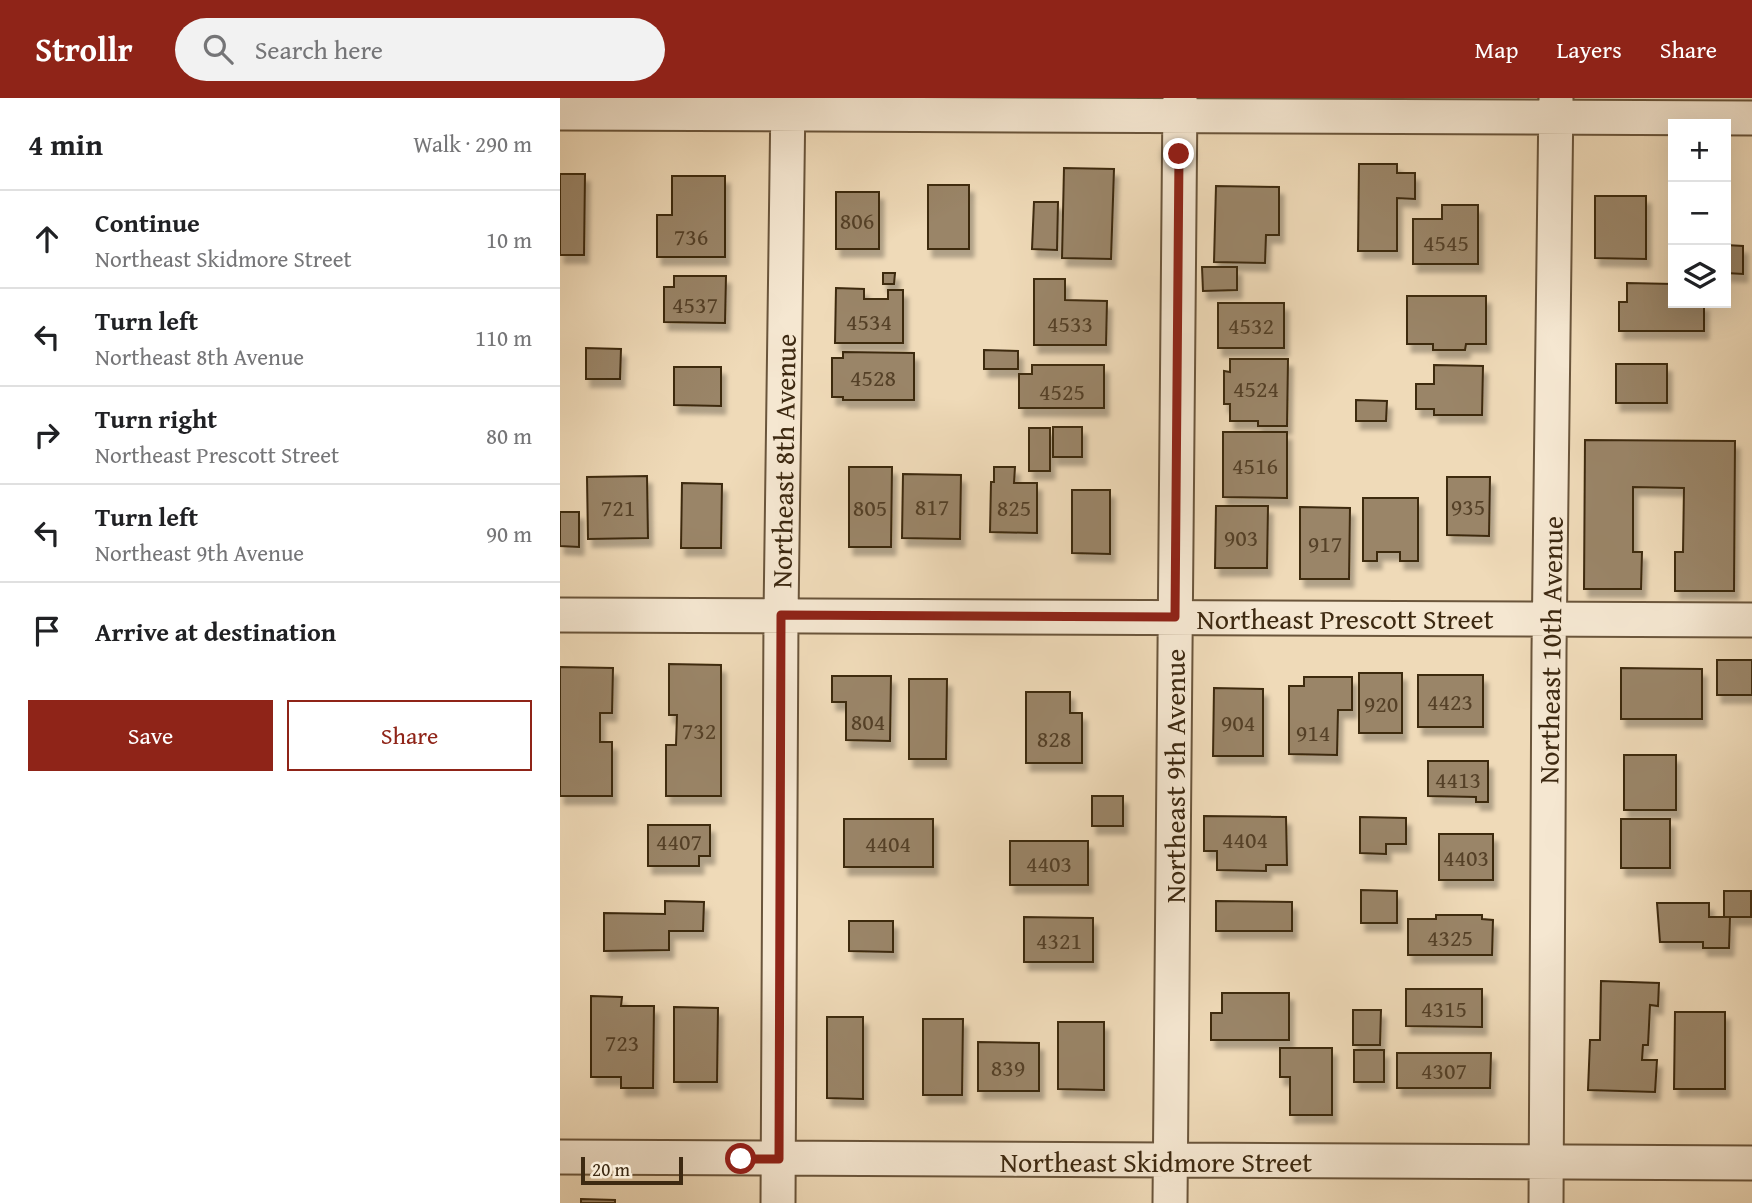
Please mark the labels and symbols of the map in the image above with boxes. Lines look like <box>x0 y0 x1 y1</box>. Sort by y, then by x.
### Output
route end <box>1163 138 1194 169</box>
house number: 806 <box>840 203 874 238</box>
house number: 736 <box>674 219 708 254</box>
house number: 4545 <box>1423 225 1469 260</box>
house number: 4537 <box>672 287 718 322</box>
house number: 4534 <box>846 304 892 339</box>
house number: 4533 <box>1047 306 1093 341</box>
house number: 4532 <box>1228 308 1274 343</box>
street label: Northeast 8th Avenue <box>760 333 806 589</box>
house number: 4528 <box>850 360 896 395</box>
house number: 4524 <box>1233 371 1279 406</box>
house number: 4525 <box>1039 374 1085 409</box>
house number: 4516 <box>1232 448 1278 483</box>
house number: 817 <box>915 489 949 524</box>
house number: 935 <box>1451 489 1485 524</box>
house number: 721 <box>601 490 635 525</box>
house number: 805 <box>853 490 887 525</box>
house number: 825 <box>997 490 1031 525</box>
street label: Northeast 10th Avenue <box>1527 516 1573 784</box>
house number: 903 <box>1224 520 1258 555</box>
house number: 917 <box>1308 526 1342 561</box>
street label: Northeast Prescott Street <box>1196 598 1494 639</box>
street label: Northeast 9th Avenue <box>1154 649 1195 903</box>
house number: 4423 <box>1427 684 1473 719</box>
house number: 920 <box>1364 686 1398 721</box>
house number: 804 <box>851 704 885 739</box>
house number: 904 <box>1221 705 1255 740</box>
house number: 732 <box>682 713 716 748</box>
house number: 914 <box>1296 715 1330 750</box>
house number: 828 <box>1037 721 1071 756</box>
house number: 4413 <box>1435 762 1481 797</box>
house number: 4404 <box>1222 822 1268 857</box>
house number: 4407 <box>656 824 702 859</box>
house number: 4404 <box>865 826 911 861</box>
house number: 4403 <box>1443 840 1489 875</box>
house number: 4403 <box>1026 846 1072 881</box>
house number: 4325 <box>1427 920 1473 955</box>
house number: 4321 <box>1036 923 1082 958</box>
house number: 4315 <box>1421 991 1467 1026</box>
house number: 723 <box>605 1025 639 1060</box>
house number: 839 <box>991 1050 1025 1085</box>
house number: 4307 <box>1421 1053 1467 1088</box>
street label: Northeast Skidmore Street <box>1000 1141 1312 1182</box>
route start <box>725 1143 756 1174</box>
scale bar <box>581 1154 682 1186</box>

